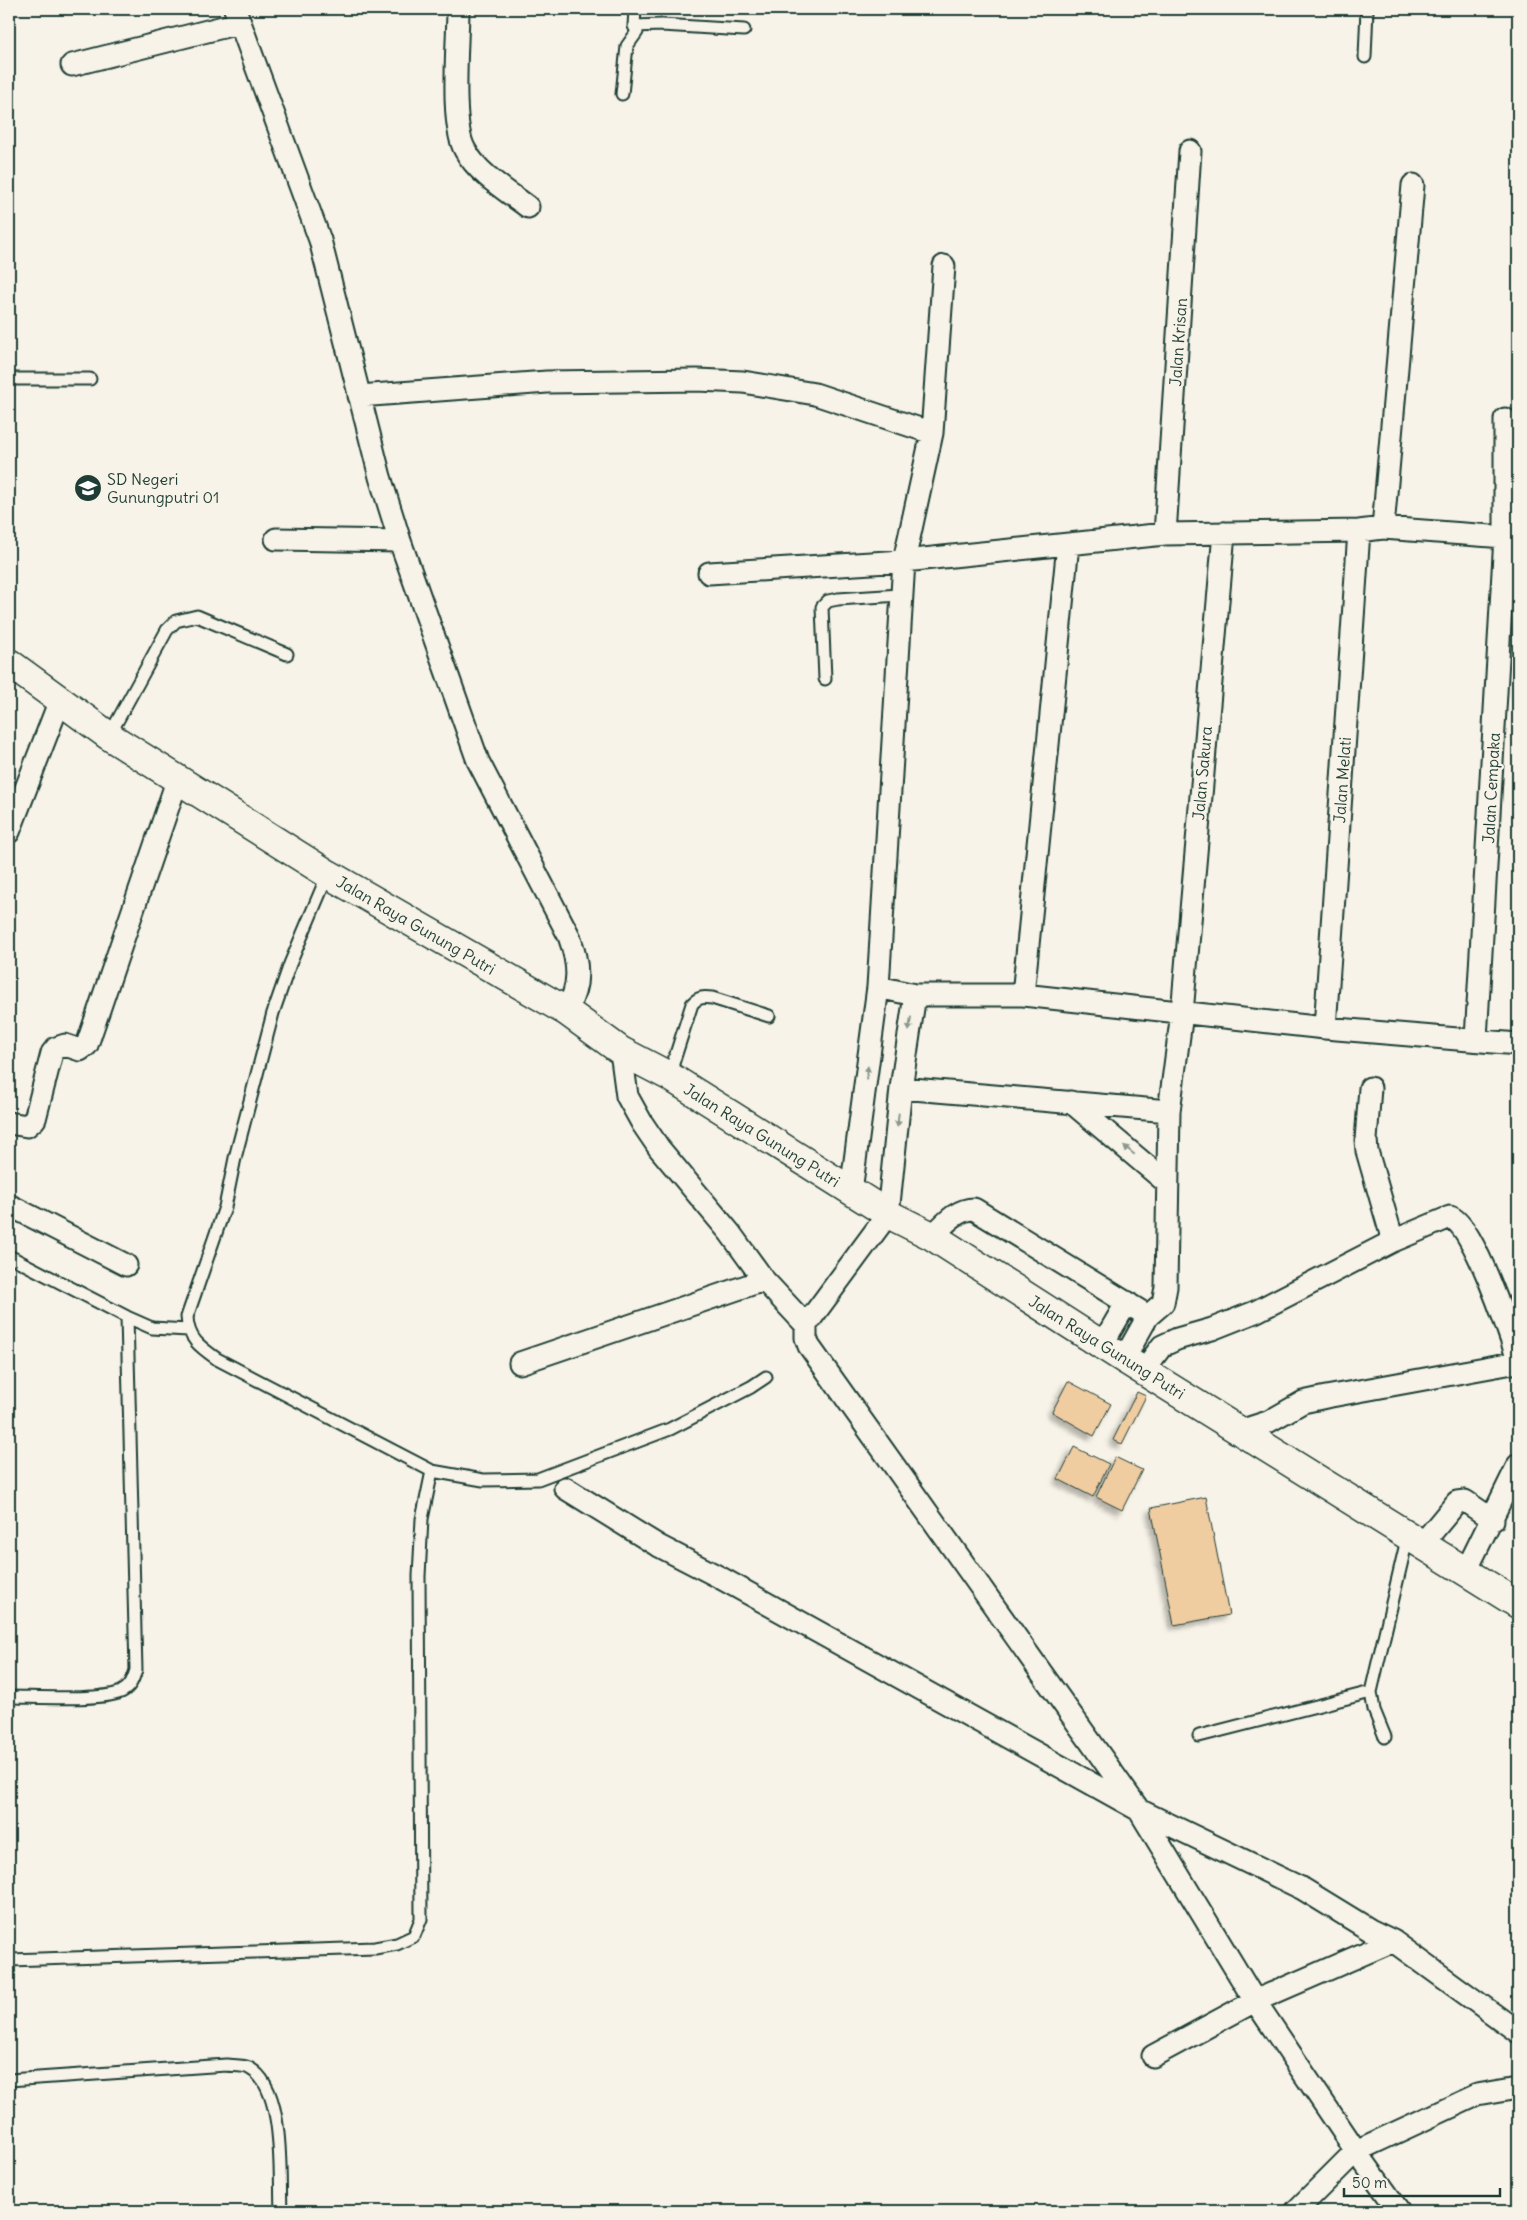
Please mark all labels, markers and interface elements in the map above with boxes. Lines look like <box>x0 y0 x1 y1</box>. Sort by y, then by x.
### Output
street label: Jalan Krisan <box>1165 297 1191 387</box>
place label: SD Negeri Gunungputri 01 <box>107 469 219 507</box>
school or university icon: SD Negeri Gunungputri 01 <box>73 473 103 503</box>
street label: Jalan Sakura <box>1188 725 1216 821</box>
street label: Jalan Cempaka <box>1478 732 1504 844</box>
street label: Jalan Melati <box>1329 736 1355 824</box>
street label: Jalan Raya Gunung Putri <box>333 871 499 979</box>
one-way arrow <box>906 1017 914 1033</box>
one-way arrow <box>863 1065 871 1081</box>
street label: Jalan Raya Gunung Putri <box>680 1079 844 1191</box>
one-way arrow <box>894 1112 902 1128</box>
one-way arrow <box>1122 1145 1135 1156</box>
street label: Jalan Raya Gunung Putri <box>1025 1291 1189 1403</box>
scale bar <box>1344 2165 1501 2197</box>
text: 50 m <box>1352 2173 1387 2192</box>

